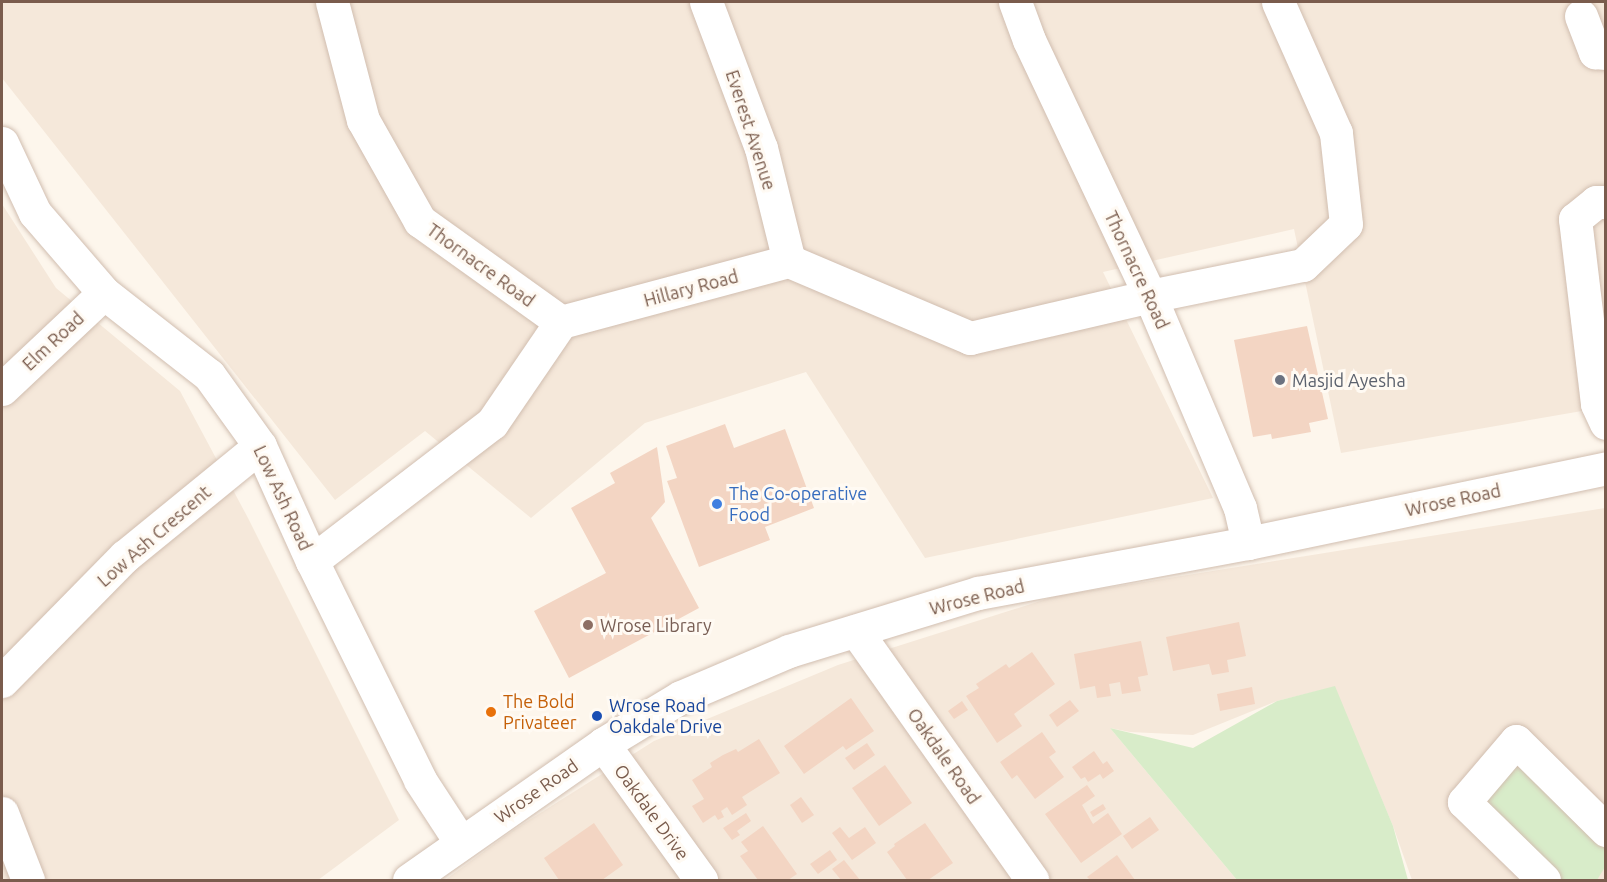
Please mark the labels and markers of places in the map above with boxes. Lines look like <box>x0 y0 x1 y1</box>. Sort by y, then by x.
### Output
place label: Masjid Ayesha <box>1292 369 1406 391</box>
marker: Masjid Ayesha <box>1273 373 1287 387</box>
place label: The Co-operative Food <box>729 483 867 526</box>
marker: The Co-operative Food <box>710 497 724 511</box>
place label: Wrose Library <box>600 614 712 636</box>
marker: Wrose Library <box>581 618 595 632</box>
place label: The Bold Privateer <box>503 691 577 734</box>
place label: Wrose Road Oakdale Drive <box>609 695 722 738</box>
marker: The Bold Privateer <box>484 705 498 719</box>
marker: Wrose Road Oakdale Drive <box>590 709 604 723</box>

